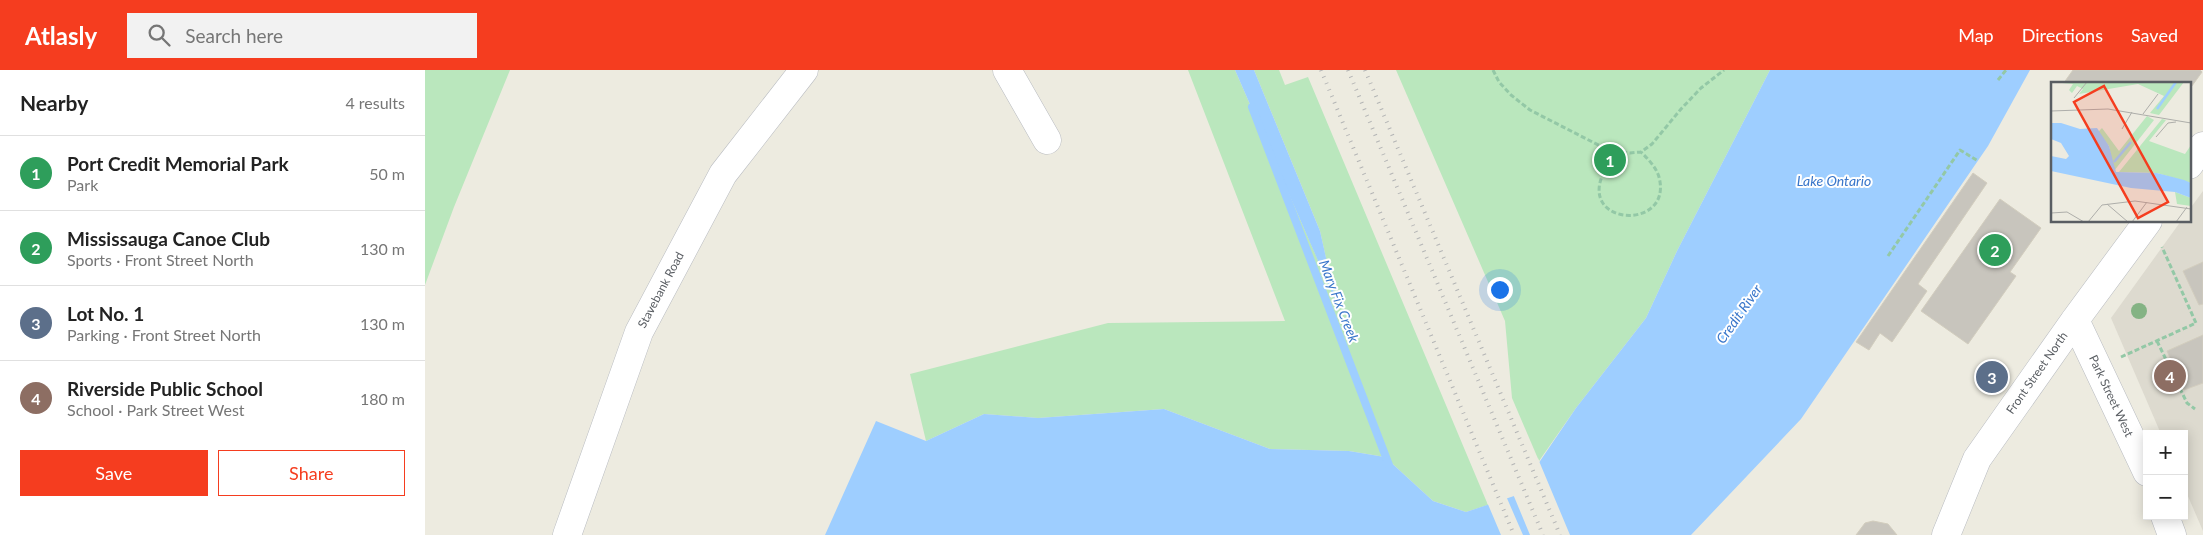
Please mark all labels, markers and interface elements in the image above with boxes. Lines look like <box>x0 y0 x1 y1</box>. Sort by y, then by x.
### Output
search box <box>127 13 477 58</box>
text: Atlasly <box>25 21 97 50</box>
icon: search <box>145 21 173 49</box>
text: Search here <box>185 24 283 47</box>
text: Map <box>1958 24 1994 46</box>
text: Directions <box>2022 24 2103 46</box>
text: Saved <box>2131 24 2178 46</box>
inset map <box>2051 82 2191 222</box>
text: Nearby <box>20 90 88 115</box>
text: 4 results <box>345 93 405 112</box>
pin: 1 <box>1594 141 1626 179</box>
text: Port Credit Memorial Park <box>67 152 289 175</box>
text: 1 <box>31 164 41 183</box>
text: 50 m <box>369 164 405 183</box>
water label: Lake Ontario <box>1797 172 1871 189</box>
text: Park <box>67 175 98 194</box>
text: Mississauga Canoe Club <box>67 227 270 250</box>
pin: 2 <box>1979 231 2011 269</box>
text: 2 <box>31 239 41 258</box>
text: 130 m <box>360 239 405 258</box>
street label: Stavebank Road <box>634 249 687 330</box>
text: Sports · Front Street North <box>67 250 254 269</box>
water label: Mary Fix Creek <box>1316 257 1363 345</box>
your location <box>1487 277 1513 303</box>
water label: Credit River <box>1712 281 1765 346</box>
text: Lot No. 1 <box>67 302 144 325</box>
text: 3 <box>31 314 41 333</box>
text: 130 m <box>360 314 405 333</box>
text: Parking · Front Street North <box>67 325 261 344</box>
street label: Front Street North <box>2003 329 2071 417</box>
street label: Park Street West <box>2086 352 2137 440</box>
pin: 4 <box>2154 357 2186 395</box>
pin: 3 <box>1976 358 2008 396</box>
text: Riverside Public School <box>67 377 263 400</box>
text: 4 <box>31 389 41 408</box>
text: 180 m <box>360 389 405 408</box>
text: School · Park Street West <box>67 400 245 419</box>
map controls <box>2143 430 2188 520</box>
button: + <box>2143 430 2188 475</box>
button: Save <box>20 450 208 496</box>
button: Share <box>218 450 405 496</box>
button: − <box>2143 475 2188 520</box>

